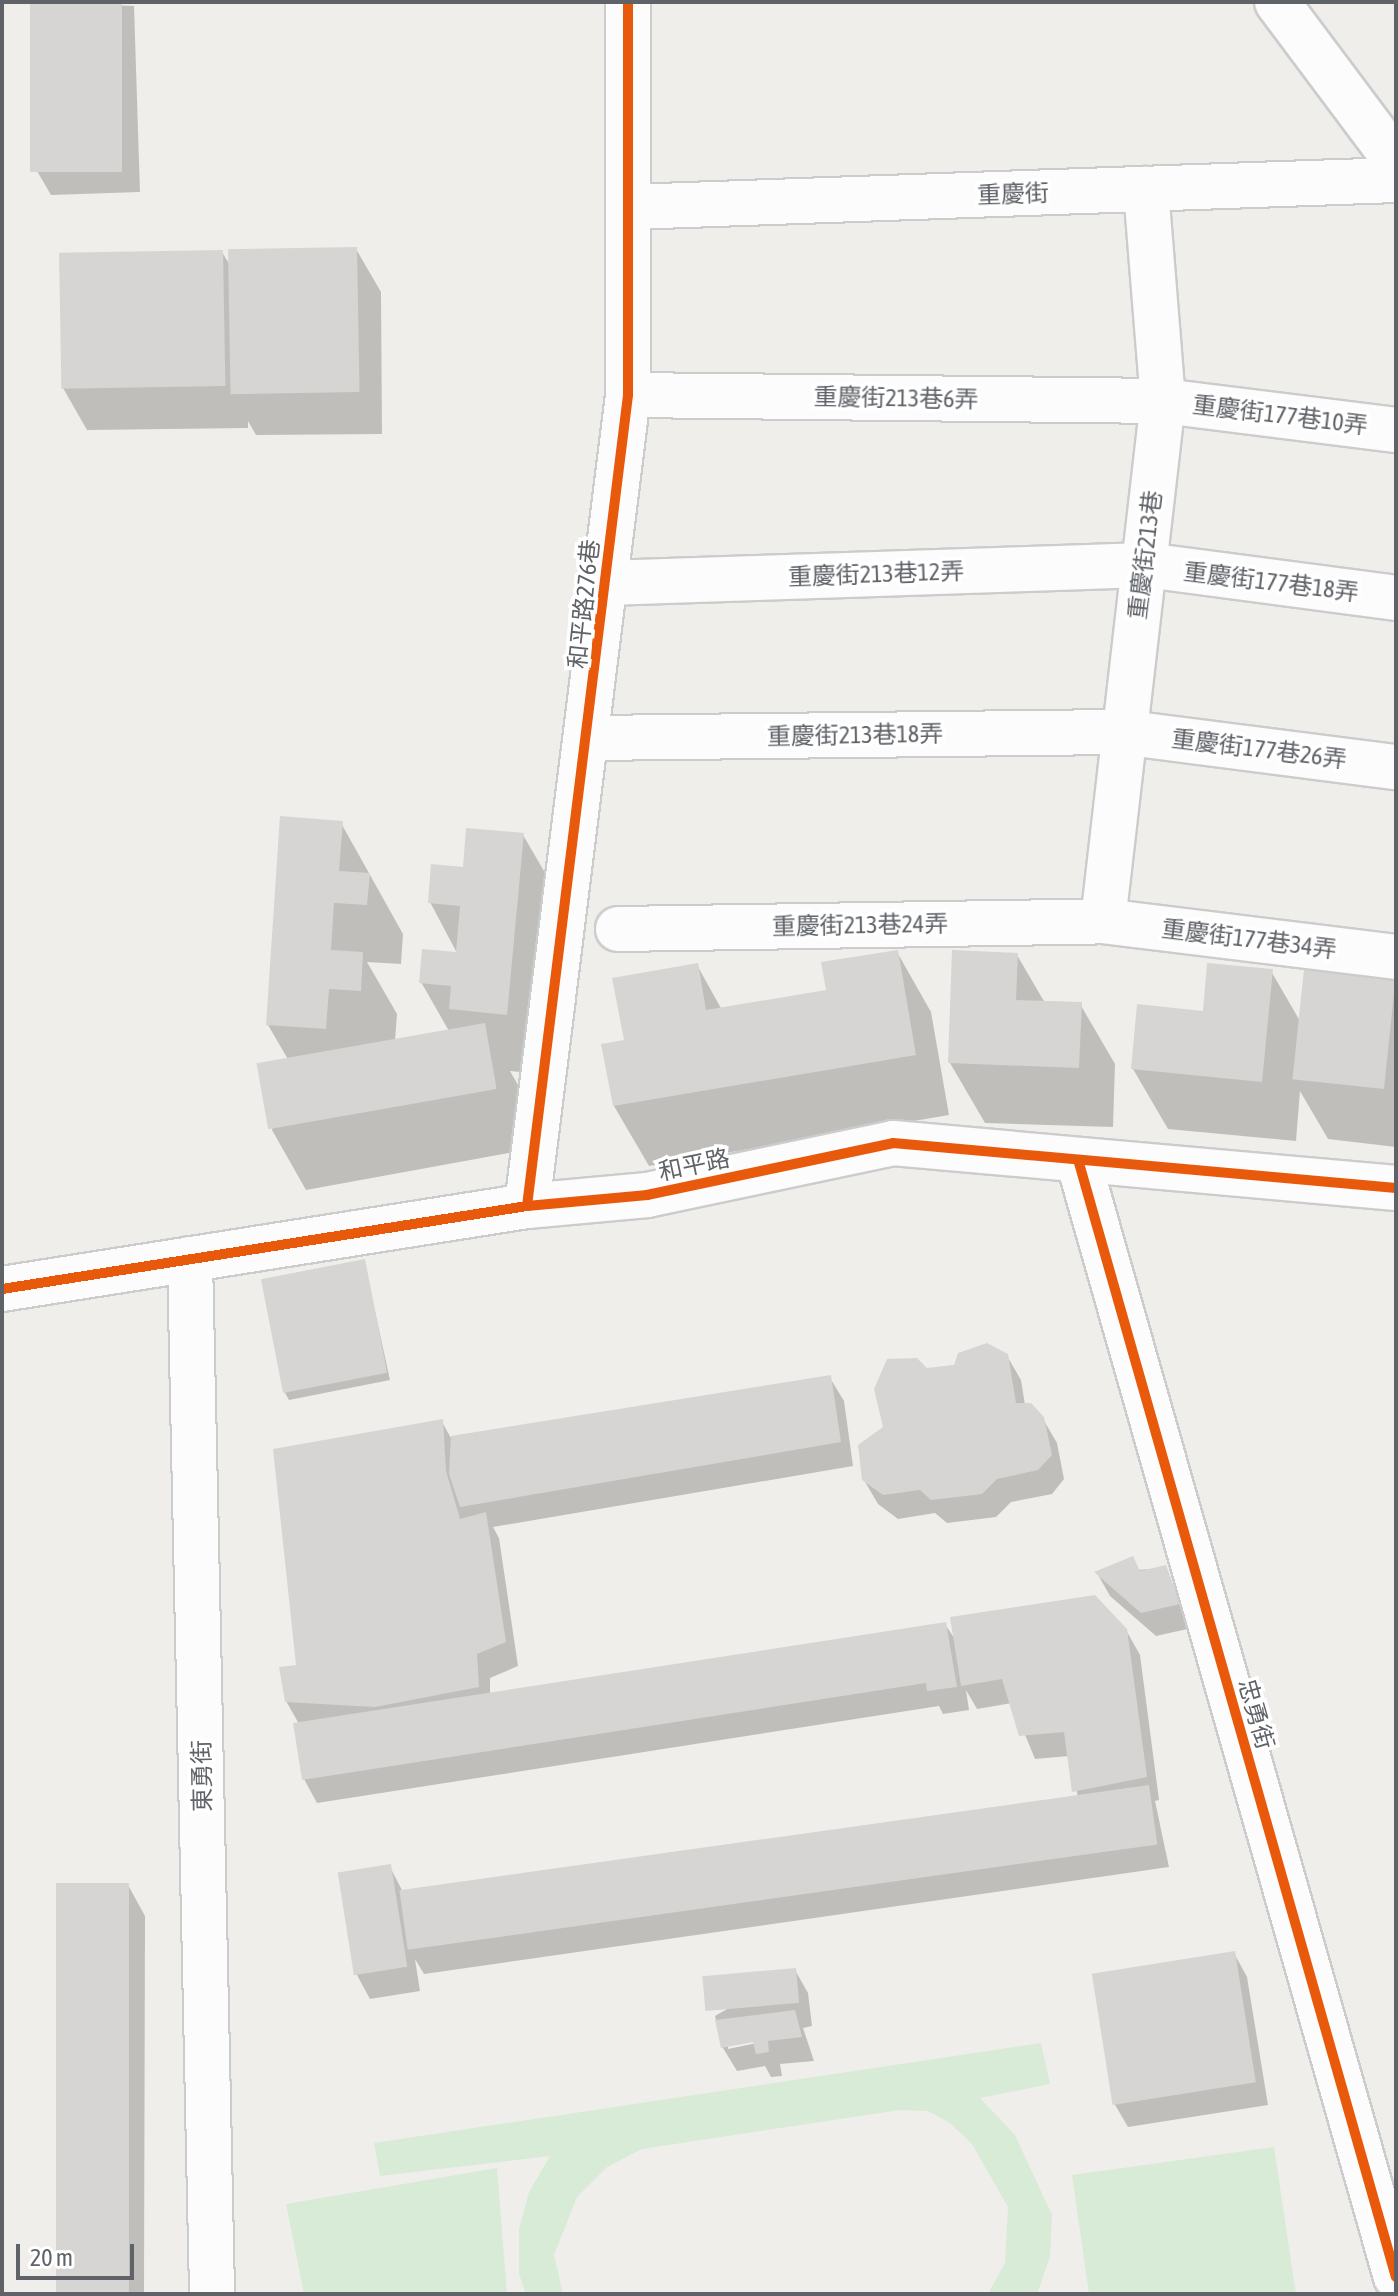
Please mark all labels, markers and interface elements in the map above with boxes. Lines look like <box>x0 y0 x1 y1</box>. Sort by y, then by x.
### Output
street label: 重慶街 <box>977 178 1049 210</box>
street label: 重慶街213巷6弄 <box>813 382 979 414</box>
street label: 重慶街177巷10弄 <box>1191 390 1369 440</box>
street label: 重慶街213巷 <box>1123 489 1167 621</box>
street label: 和平路276巷 <box>563 538 605 670</box>
street label: 重慶街213巷12弄 <box>787 557 965 591</box>
street label: 重慶街177巷18弄 <box>1182 557 1360 607</box>
street label: 重慶街213巷18弄 <box>767 719 943 751</box>
street label: 重慶街177巷26弄 <box>1170 724 1348 774</box>
street label: 重慶街213巷24弄 <box>772 909 948 941</box>
street label: 重慶街177巷34弄 <box>1160 914 1338 964</box>
street label: 和平路 <box>656 1143 732 1187</box>
street label: 忠勇街 <box>1232 1675 1280 1753</box>
street label: 東勇街 <box>187 1740 217 1812</box>
scale bar <box>20 2228 138 2278</box>
text: 20 m <box>30 2244 73 2271</box>

